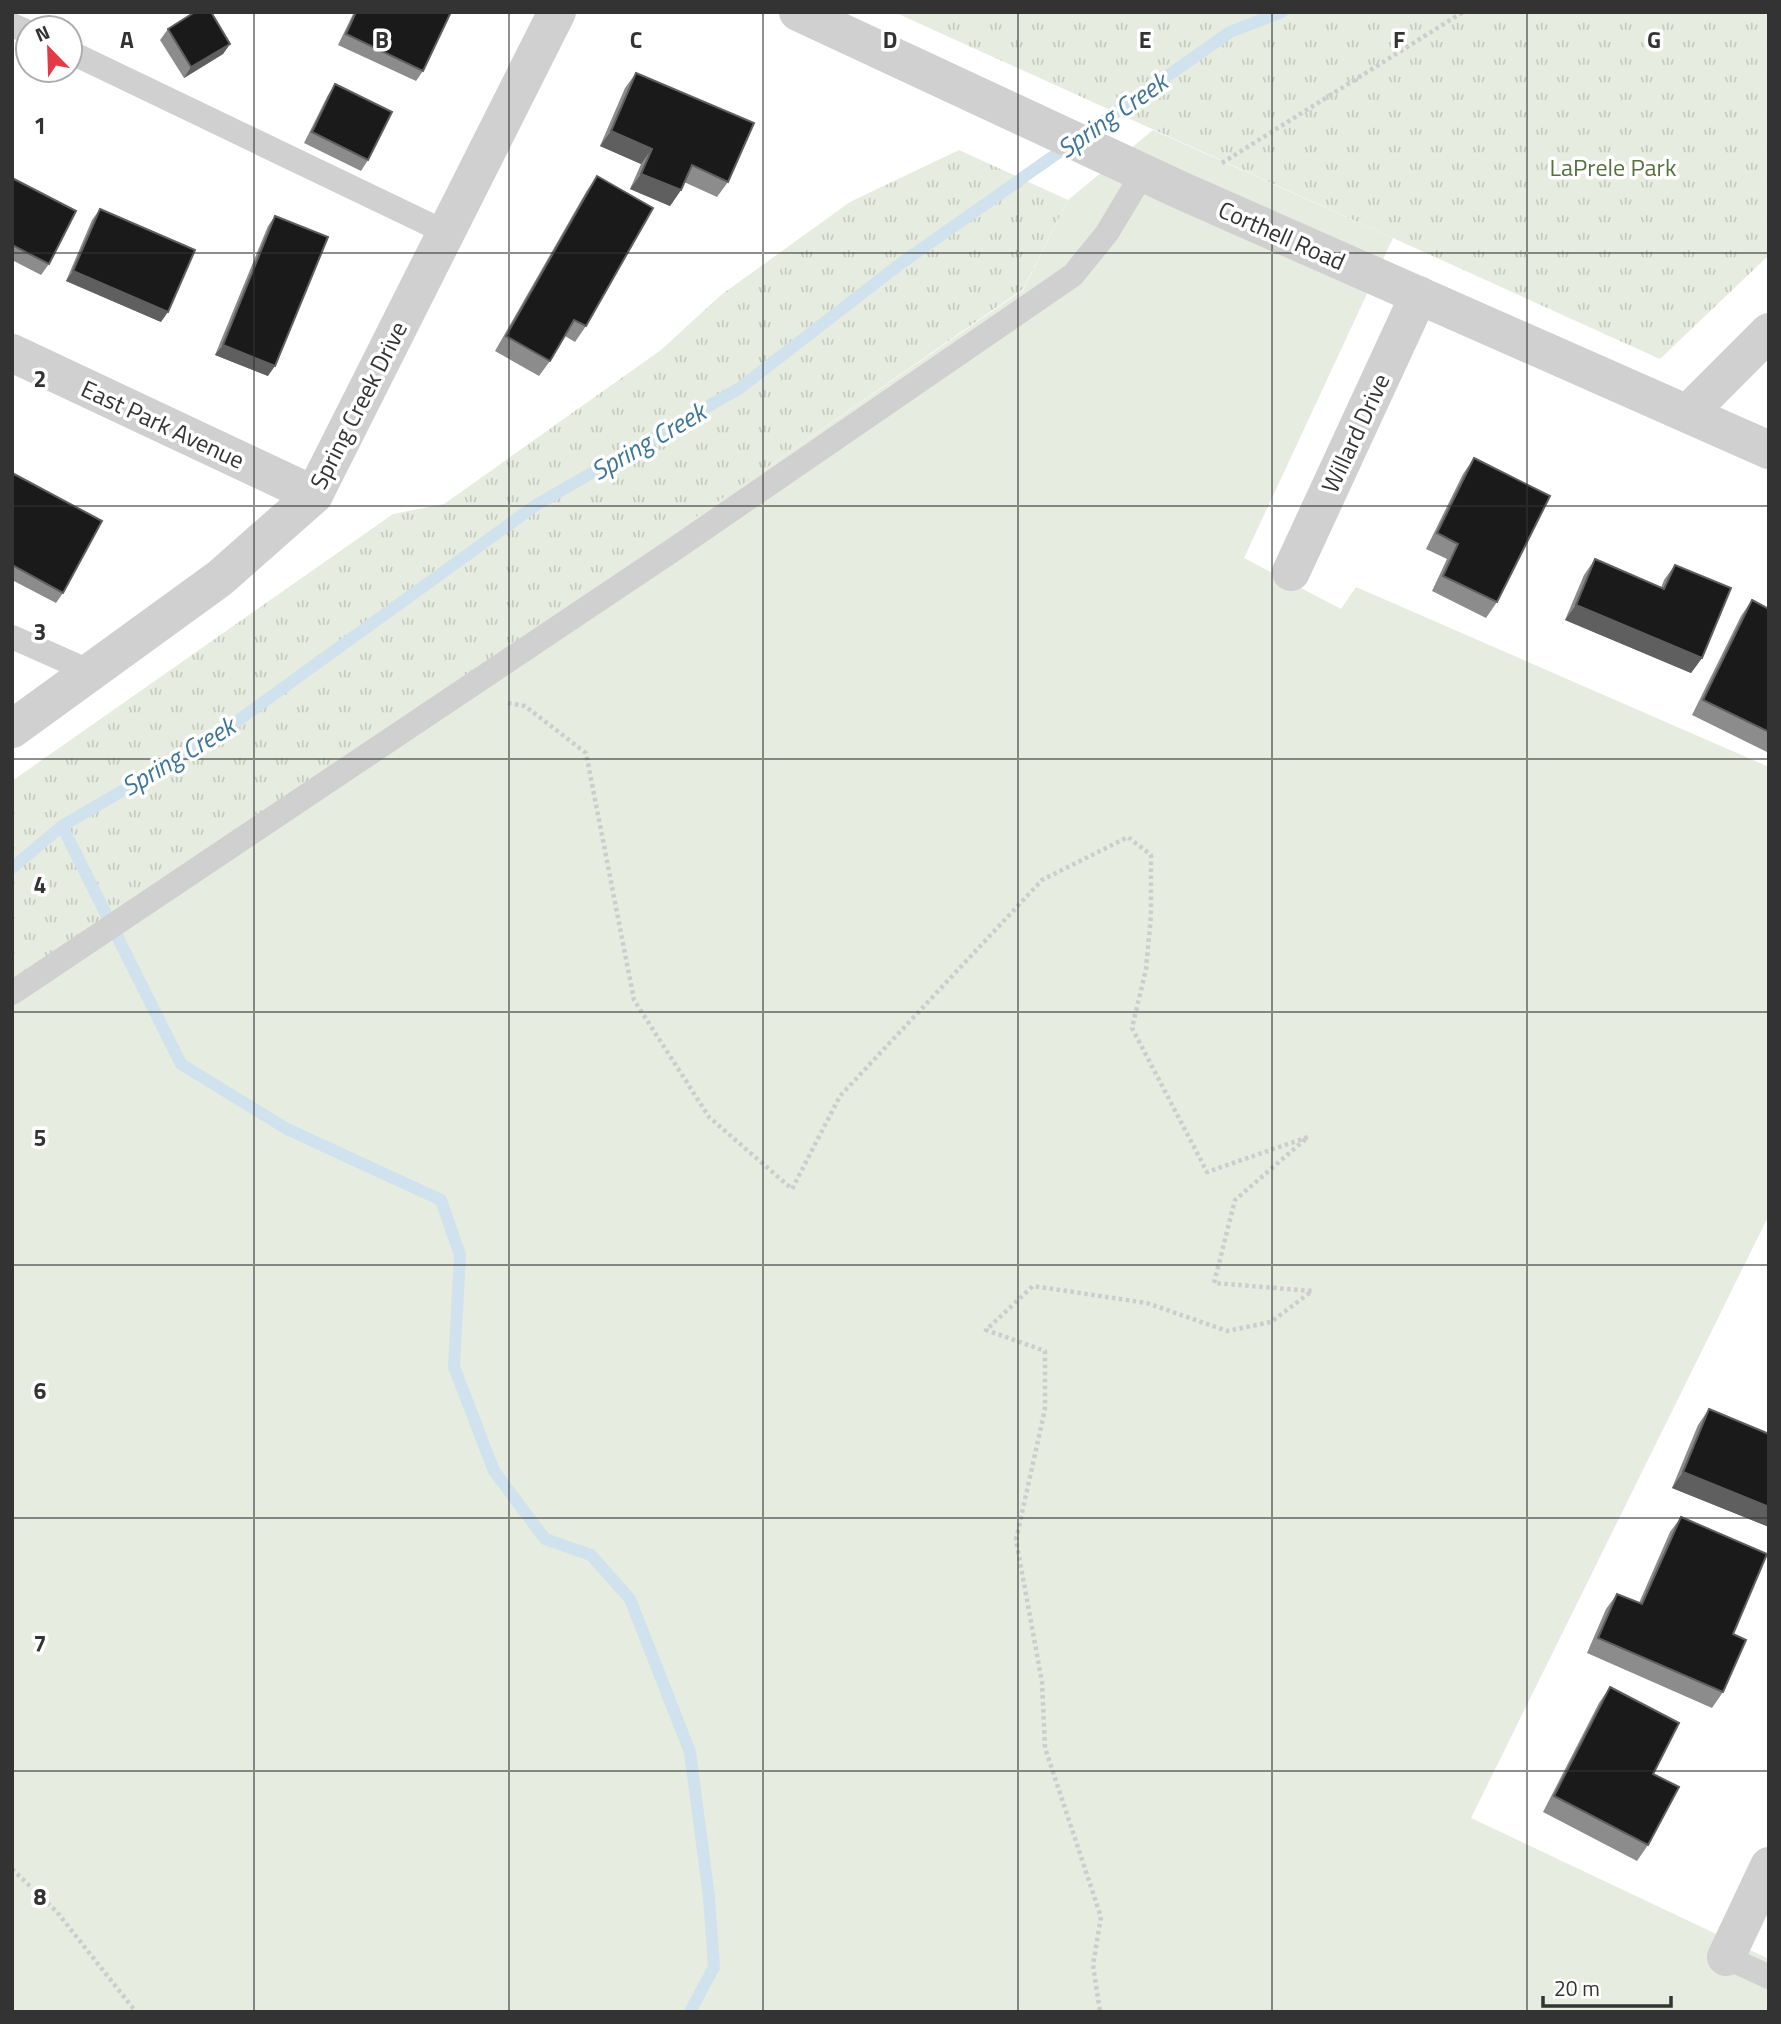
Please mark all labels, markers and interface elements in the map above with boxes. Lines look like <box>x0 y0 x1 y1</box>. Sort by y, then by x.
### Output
north arrow <box>14 14 84 84</box>
text: N <box>30 17 54 49</box>
text: A <box>120 22 134 57</box>
text: B <box>375 22 389 57</box>
text: C <box>630 22 642 57</box>
text: D <box>883 22 897 57</box>
text: E <box>1139 22 1151 57</box>
text: F <box>1393 22 1405 57</box>
text: G <box>1647 22 1661 57</box>
water label: Spring Creek <box>1049 61 1178 167</box>
text: 1 <box>34 108 46 143</box>
park label: LaPrele Park <box>1550 149 1677 185</box>
street label: Corthell Road <box>1213 191 1351 279</box>
street label: Spring Creek Drive <box>300 315 416 495</box>
text: 2 <box>34 361 46 396</box>
street label: Willard Drive <box>1312 367 1398 499</box>
street label: East Park Avenue <box>75 370 251 478</box>
water label: Spring Creek <box>583 391 716 490</box>
text: 3 <box>34 614 46 649</box>
water label: Spring Creek <box>114 705 245 805</box>
text: 4 <box>34 867 46 902</box>
text: 5 <box>34 1120 46 1155</box>
text: 6 <box>34 1373 47 1408</box>
text: 7 <box>34 1626 46 1661</box>
text: 8 <box>34 1879 47 1914</box>
scale bar <box>1543 1965 1671 2009</box>
text: 20 m <box>1554 1972 1600 2004</box>

